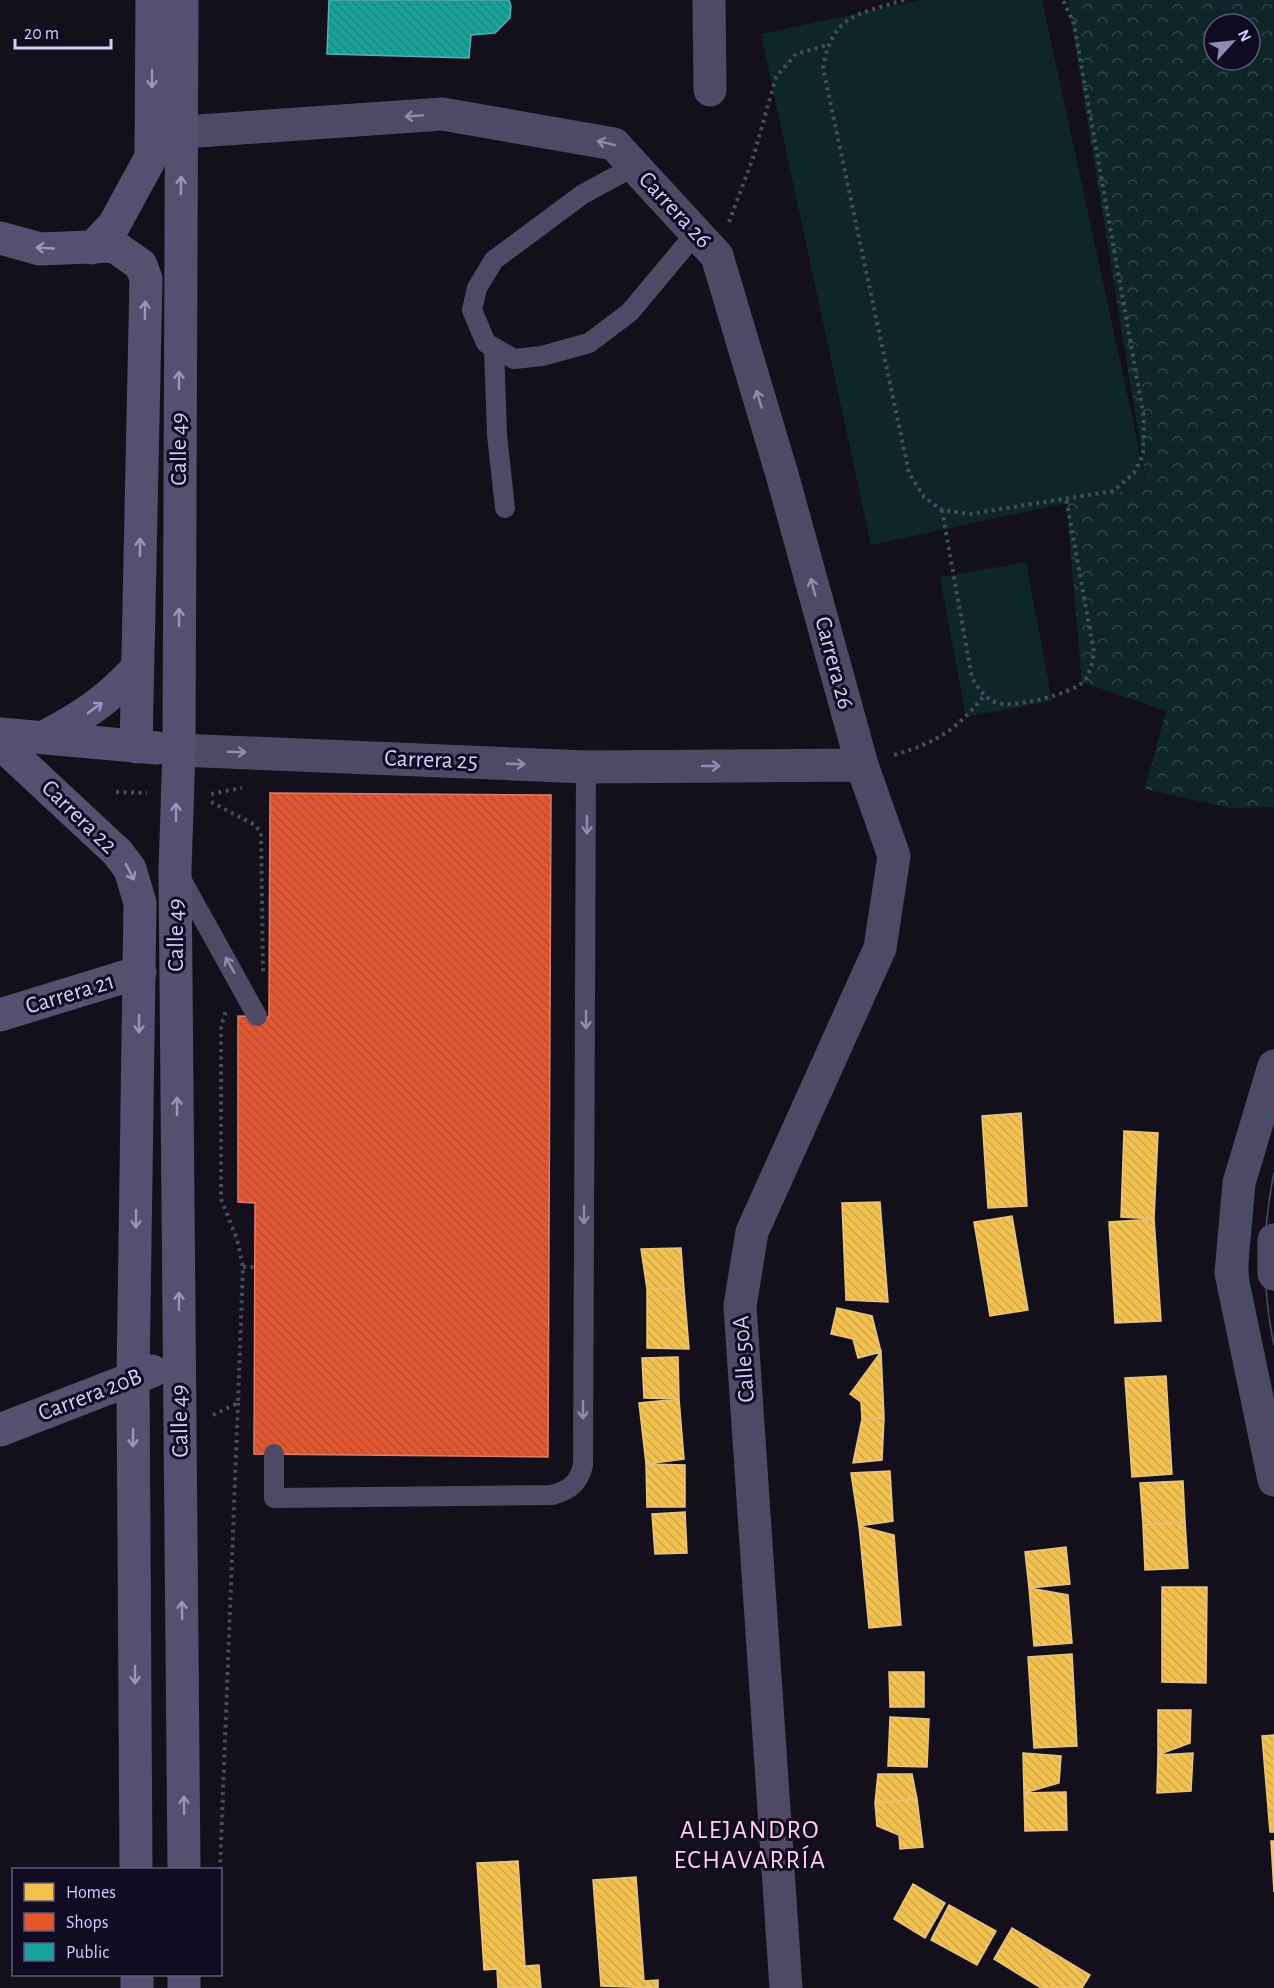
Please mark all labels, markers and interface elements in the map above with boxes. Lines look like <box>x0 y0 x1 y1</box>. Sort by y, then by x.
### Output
scale bar <box>15 12 111 50</box>
north arrow <box>1202 12 1262 72</box>
text: 20 m <box>24 25 59 43</box>
text: N <box>1235 27 1254 44</box>
one-way arrow <box>146 69 158 89</box>
one-way arrow <box>405 111 425 122</box>
one-way arrow <box>597 137 616 149</box>
street label: Carrera 26 <box>634 167 716 253</box>
one-way arrow <box>175 175 187 195</box>
one-way arrow <box>36 242 56 253</box>
one-way arrow <box>139 301 151 321</box>
one-way arrow <box>173 370 185 390</box>
one-way arrow <box>753 390 764 409</box>
street label: Calle 49 <box>167 412 191 486</box>
one-way arrow <box>134 538 146 558</box>
one-way arrow <box>807 578 818 597</box>
one-way arrow <box>173 607 185 627</box>
street label: Carrera 26 <box>810 614 858 712</box>
one-way arrow <box>86 702 102 714</box>
street label: Carrera 25 <box>384 746 478 774</box>
one-way arrow <box>227 747 247 758</box>
one-way arrow <box>505 758 525 769</box>
one-way arrow <box>700 760 720 772</box>
street label: Carrera 22 <box>37 776 121 858</box>
one-way arrow <box>170 802 182 822</box>
one-way arrow <box>581 815 593 835</box>
one-way arrow <box>125 863 136 881</box>
street label: Calle 49 <box>164 898 188 972</box>
one-way arrow <box>224 957 236 974</box>
street label: Carrera 21 <box>23 969 117 1019</box>
one-way arrow <box>580 1010 591 1030</box>
one-way arrow <box>134 1014 145 1034</box>
one-way arrow <box>171 1096 183 1116</box>
one-way arrow <box>579 1205 590 1225</box>
one-way arrow <box>130 1208 142 1228</box>
one-way arrow <box>173 1291 185 1311</box>
street label: Calle 50A <box>729 1315 759 1403</box>
street label: Carrera 20B <box>35 1364 145 1426</box>
street label: Calle 49 <box>167 1384 193 1458</box>
one-way arrow <box>577 1400 589 1420</box>
one-way arrow <box>127 1427 139 1447</box>
one-way arrow <box>176 1601 187 1621</box>
one-way arrow <box>129 1664 141 1684</box>
one-way arrow <box>178 1796 190 1816</box>
district label: ALEJANDRO ECHAVARRÍA <box>674 1817 826 1873</box>
legend <box>12 1868 222 1976</box>
text: Homes <box>66 1884 116 1902</box>
text: Shops <box>66 1914 108 1932</box>
text: Public <box>66 1944 109 1962</box>

